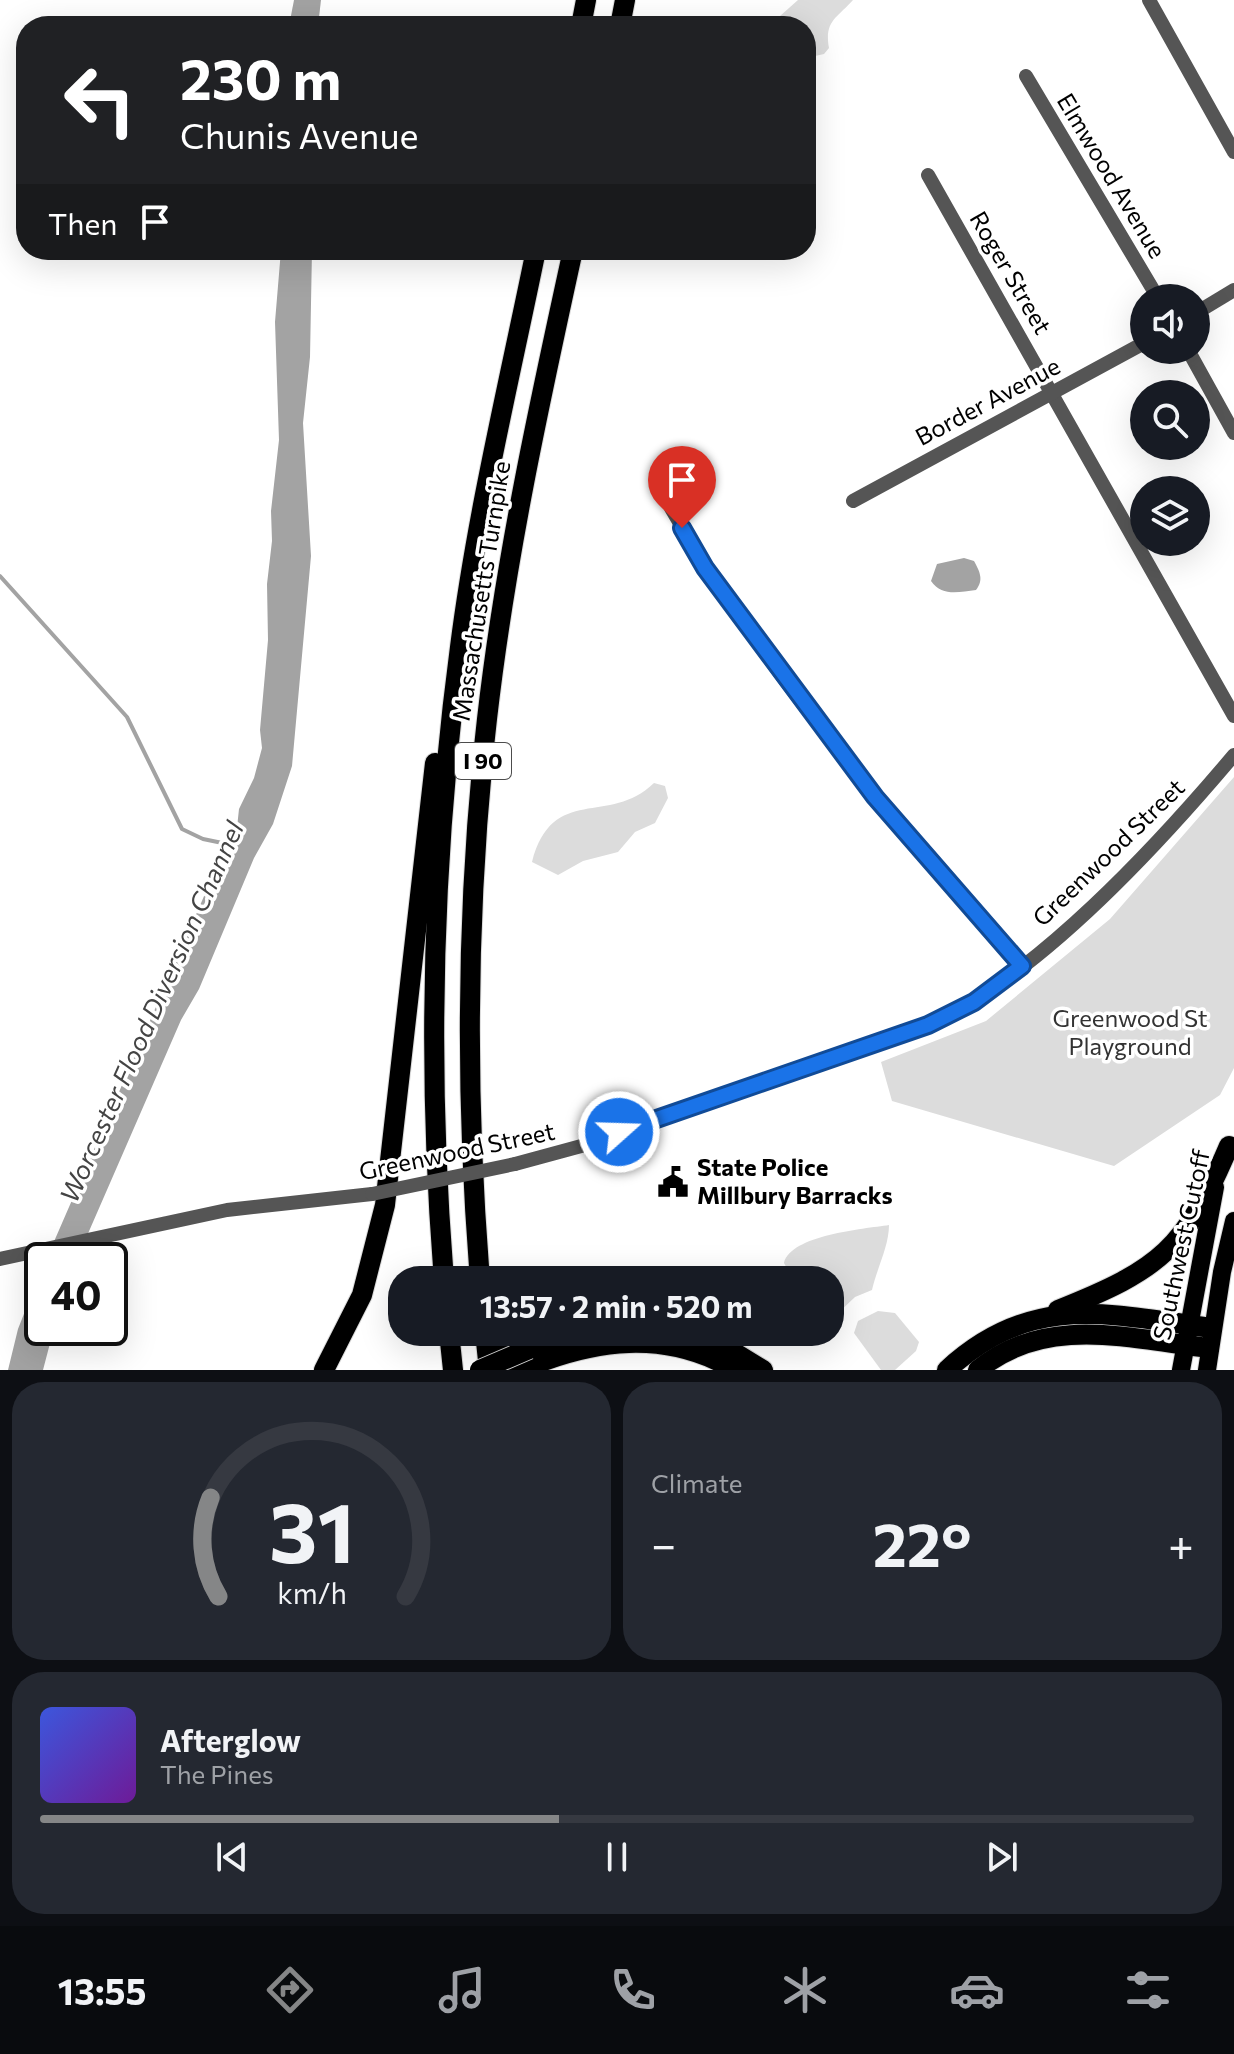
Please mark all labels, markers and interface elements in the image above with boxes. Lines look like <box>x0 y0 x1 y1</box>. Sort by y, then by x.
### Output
text: 230 m <box>180 43 341 112</box>
icon: left <box>48 48 152 152</box>
street label: Elmwood Avenue <box>1052 88 1173 263</box>
text: Chunis Avenue <box>180 112 419 156</box>
icon: arrive <box>133 200 177 244</box>
text: Then <box>48 204 117 241</box>
street label: Roger Street <box>964 206 1058 339</box>
map controls <box>1130 284 1210 556</box>
button: sound <box>1130 284 1210 364</box>
street label: Border Avenue <box>910 350 1065 451</box>
button: search <box>1130 380 1210 460</box>
pin <box>648 446 716 528</box>
icon: arrive <box>660 458 704 502</box>
street label: Massachusetts Turnpike <box>446 459 515 723</box>
button: layers <box>1130 476 1210 556</box>
road number: I 90 <box>455 743 511 779</box>
street label: Greenwood Street <box>1026 772 1190 932</box>
water label: Worcester Flood Diversion Channel <box>52 815 250 1207</box>
park label: Greenwood St Playground <box>1052 1003 1208 1060</box>
position arrow <box>577 1090 661 1174</box>
street label: Greenwood Street <box>356 1116 557 1185</box>
street label: Southwest Cutoff <box>1146 1146 1215 1343</box>
place label: State Police Millbury Barracks <box>697 1152 893 1209</box>
public building icon: State Police Millbury Barracks <box>656 1165 690 1199</box>
speed limit sign: 40 <box>24 1242 128 1346</box>
text: 13:57 · 2 min · 520 m <box>480 1287 752 1324</box>
text: Climate <box>651 1467 743 1498</box>
text: 31 <box>268 1478 355 1580</box>
text: 22° <box>873 1506 971 1579</box>
text: − <box>651 1516 676 1570</box>
text: + <box>1168 1516 1194 1570</box>
text: km/h <box>277 1575 346 1610</box>
text: Afterglow <box>160 1721 301 1758</box>
text: The Pines <box>160 1758 274 1789</box>
icon: previous <box>210 1835 254 1879</box>
icon: pause <box>595 1835 639 1879</box>
icon: next <box>980 1835 1024 1879</box>
icon: directions <box>262 1962 318 2018</box>
icon: music <box>434 1962 490 2018</box>
icon: phone <box>605 1962 661 2018</box>
icon: climate <box>777 1962 833 2018</box>
icon: car <box>949 1962 1005 2018</box>
icon: filters <box>1120 1962 1176 2018</box>
text: 13:55 <box>58 1968 147 2012</box>

